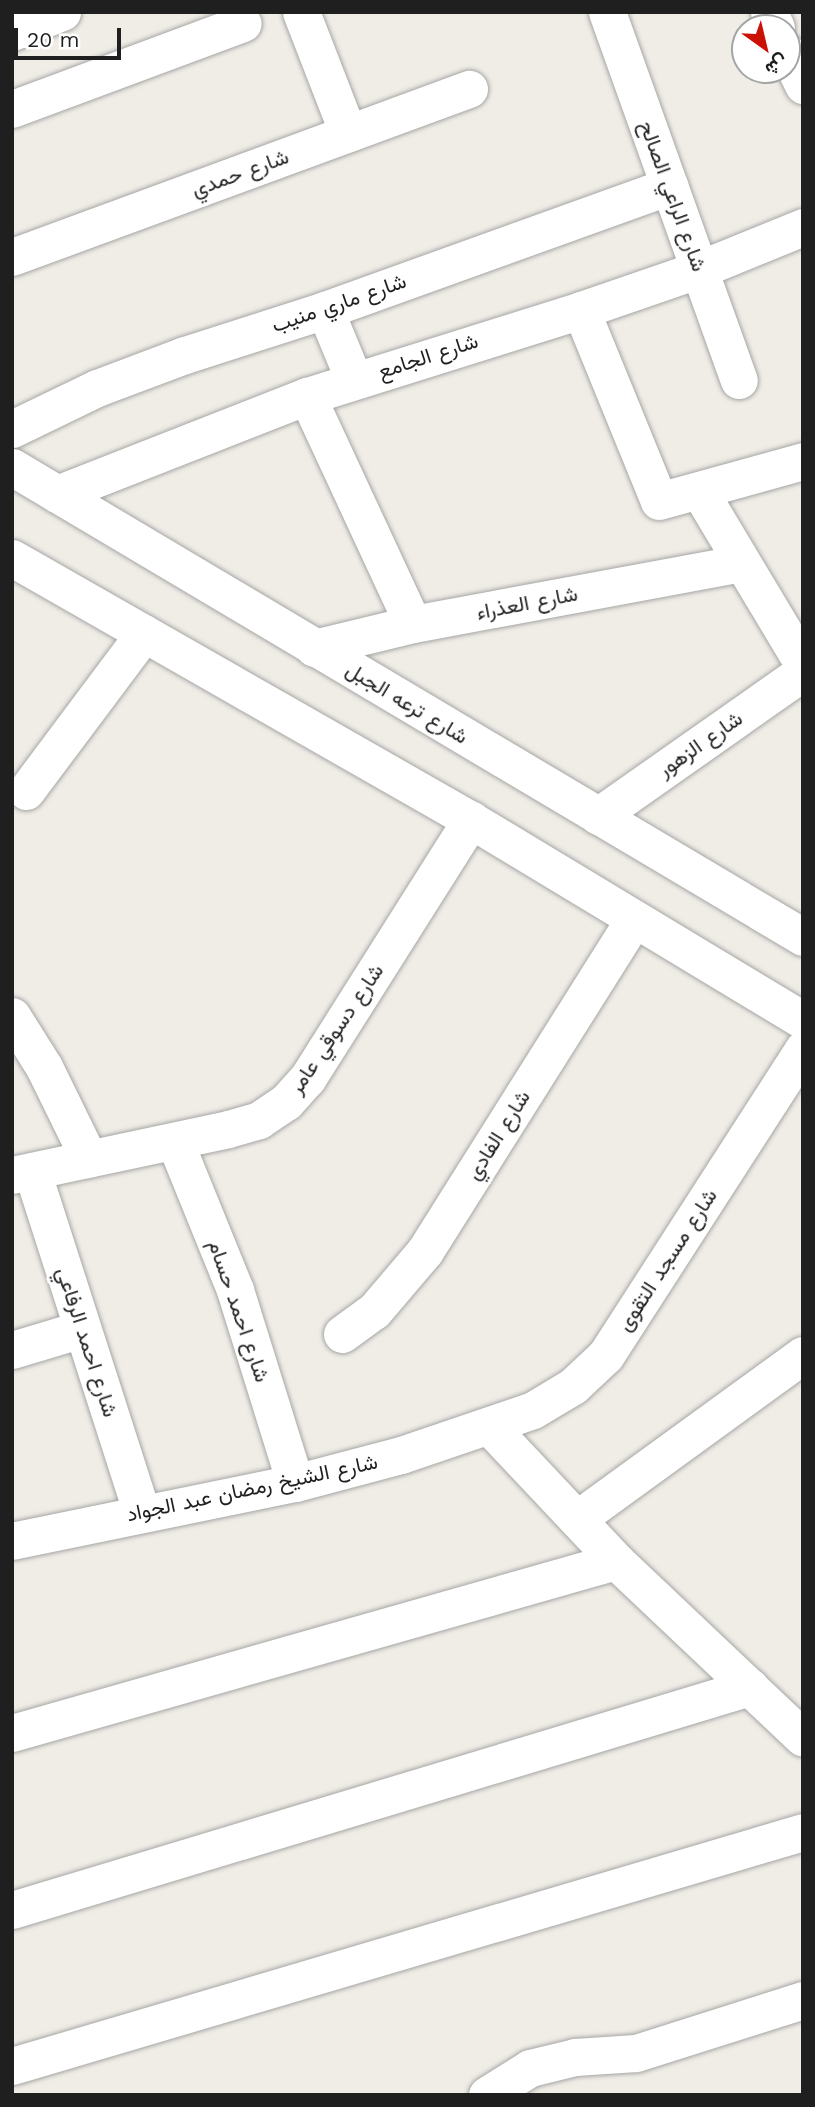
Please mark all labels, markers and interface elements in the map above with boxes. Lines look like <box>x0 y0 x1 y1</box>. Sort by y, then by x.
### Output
scale bar <box>18 14 124 58</box>
north arrow <box>731 14 801 84</box>
text: 20 m <box>27 27 79 52</box>
text: ش <box>761 49 793 81</box>
street label: شارع الراعي الصالح <box>634 117 712 275</box>
street label: شارع حمدي <box>188 144 292 202</box>
street label: شارع ماري منيب <box>268 268 410 338</box>
street label: شارع الجامع <box>375 328 481 384</box>
street label: شارع العذراء <box>474 581 580 625</box>
street label: شارع ترعه الجبل <box>341 657 473 749</box>
street label: شارع الزهور <box>653 706 747 782</box>
street label: شارع دسوقي عامر <box>283 959 389 1099</box>
street label: شارع الفادي <box>461 1085 535 1185</box>
street label: شارع مسجد التقوى <box>612 1184 722 1336</box>
street label: شارع احمد حسام <box>203 1237 275 1385</box>
street label: شارع احمد الرفاعي <box>51 1264 123 1420</box>
street label: شارع الشيخ رمضان عبد الجواد <box>124 1449 380 1527</box>

